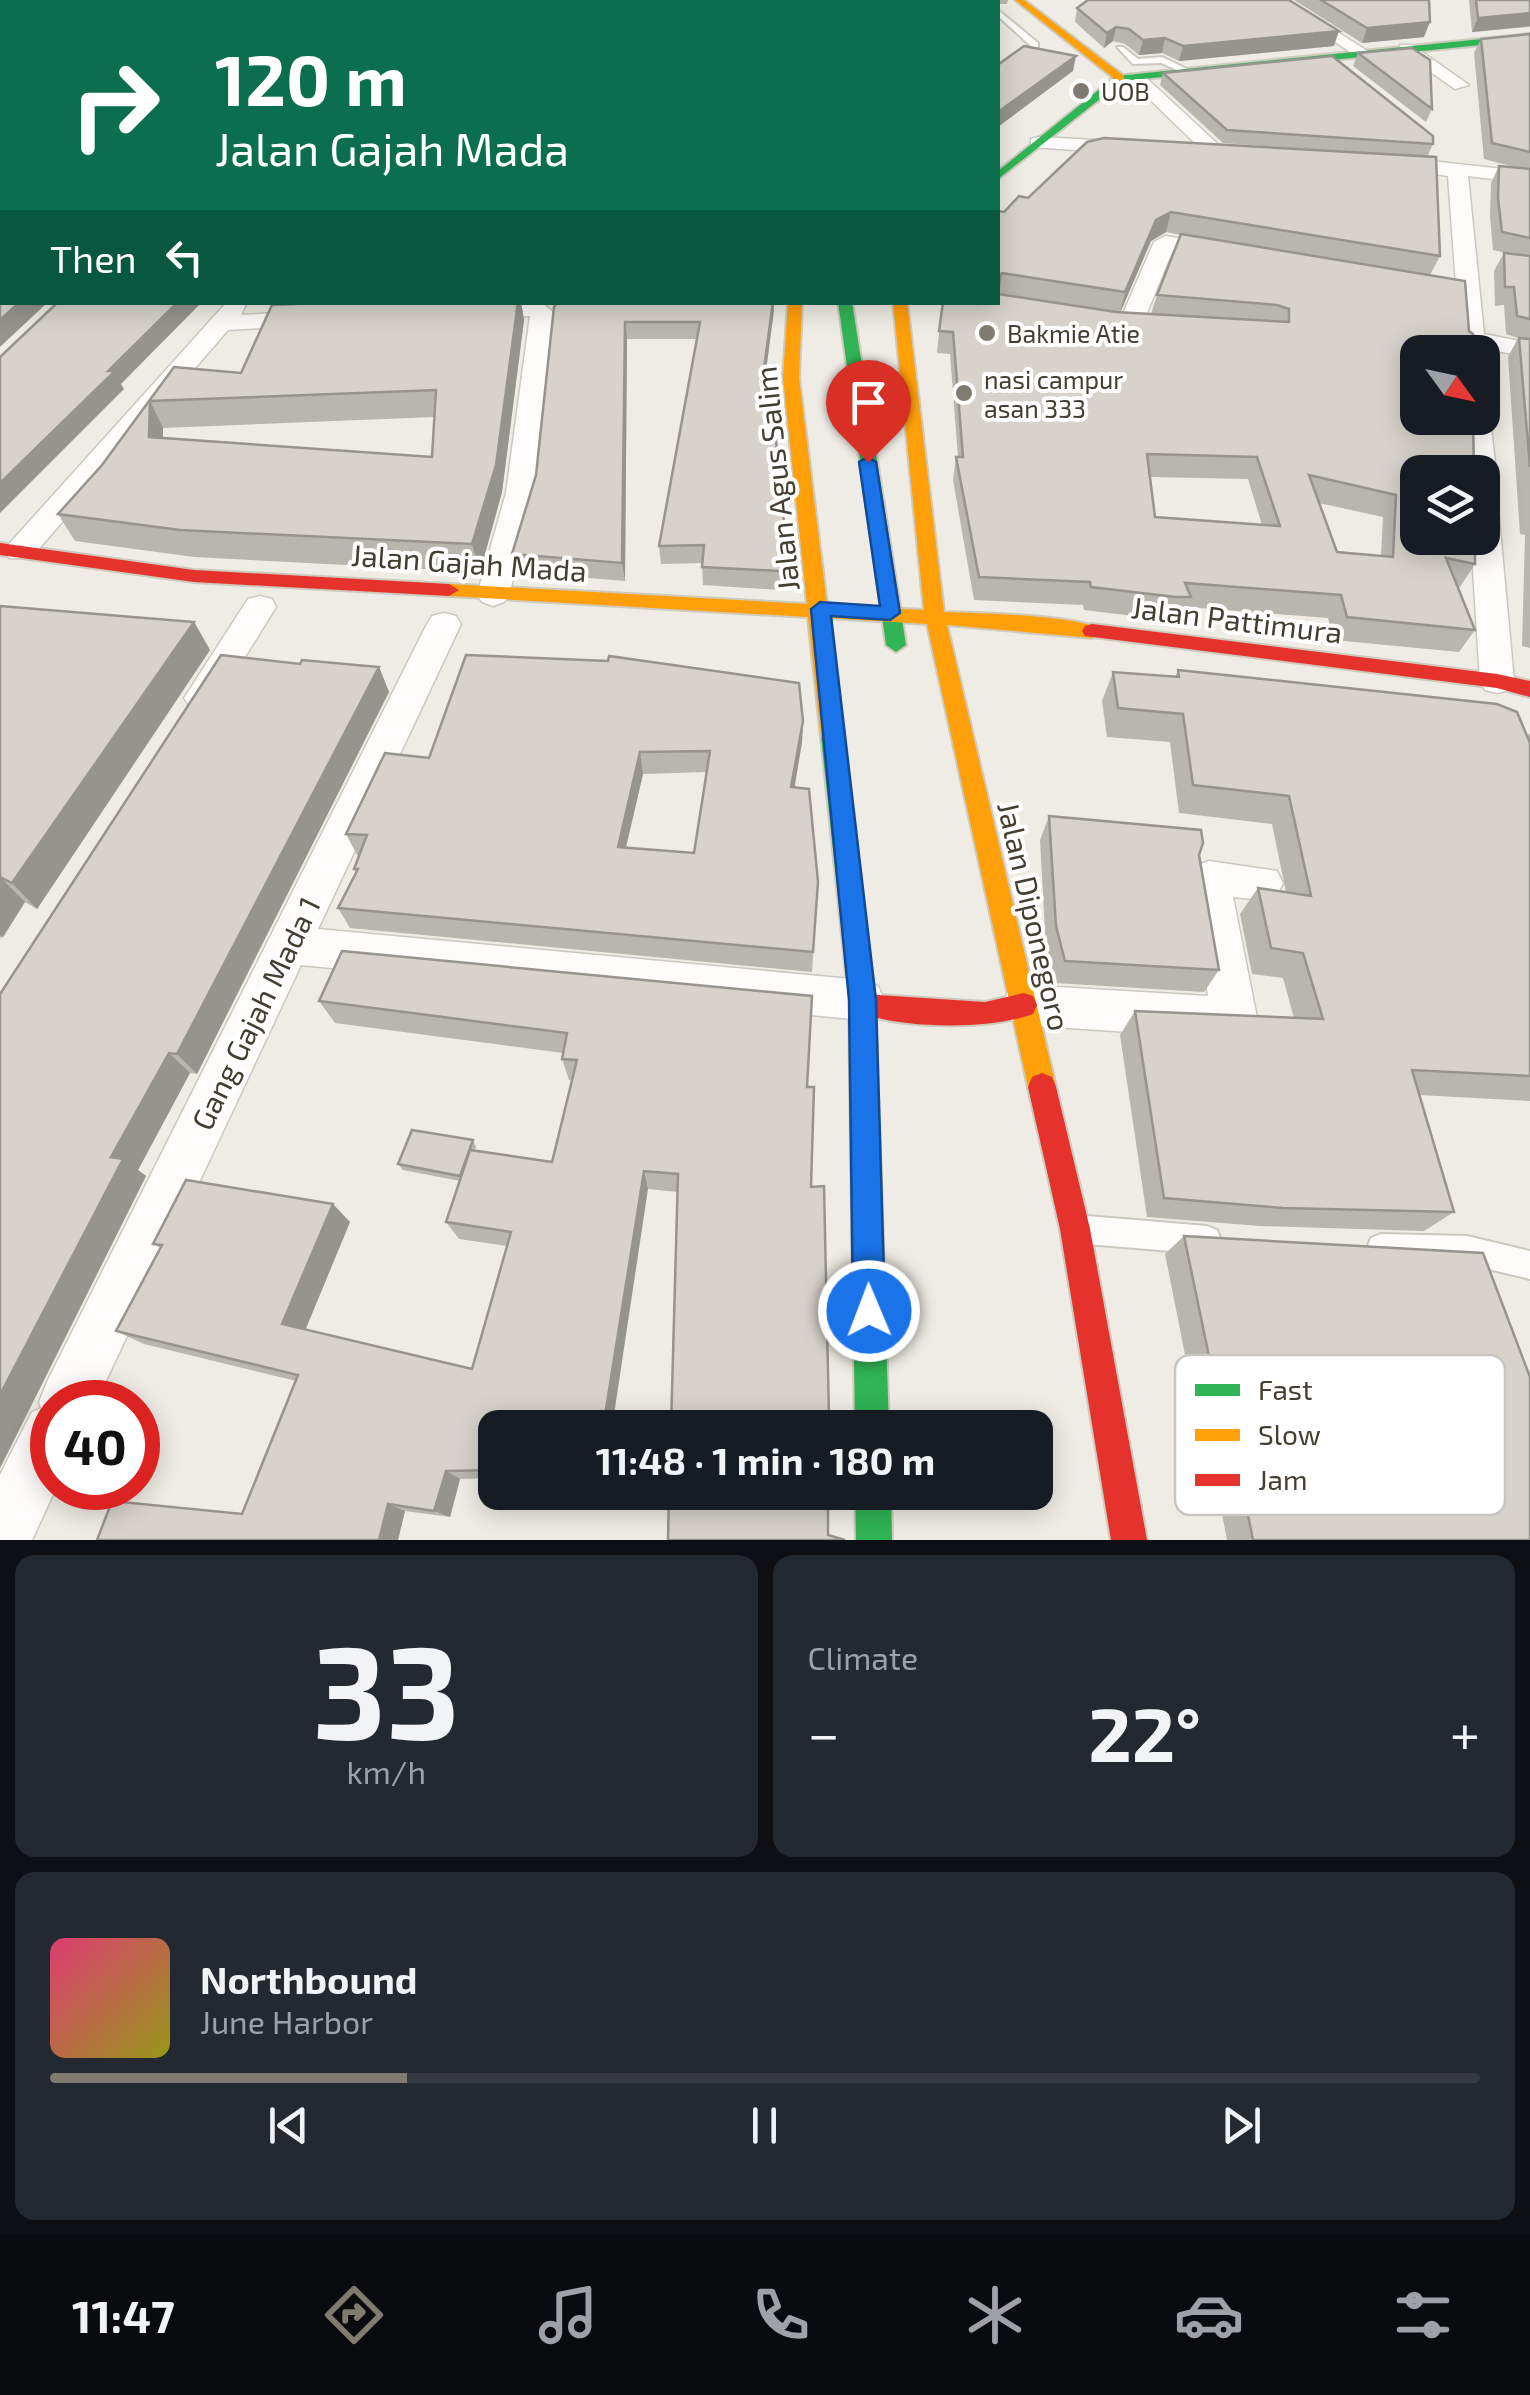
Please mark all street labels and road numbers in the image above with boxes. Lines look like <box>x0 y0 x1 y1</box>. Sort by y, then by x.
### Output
street label: Jalan Agus Salim <box>746 365 806 593</box>
street label: Jalan Gajah Mada <box>350 536 588 588</box>
street label: Jalan Pattimura <box>1129 588 1345 650</box>
street label: Jalan Diponegoro <box>991 798 1079 1034</box>
street label: Gang Gajah Mada 1 <box>183 891 327 1135</box>

